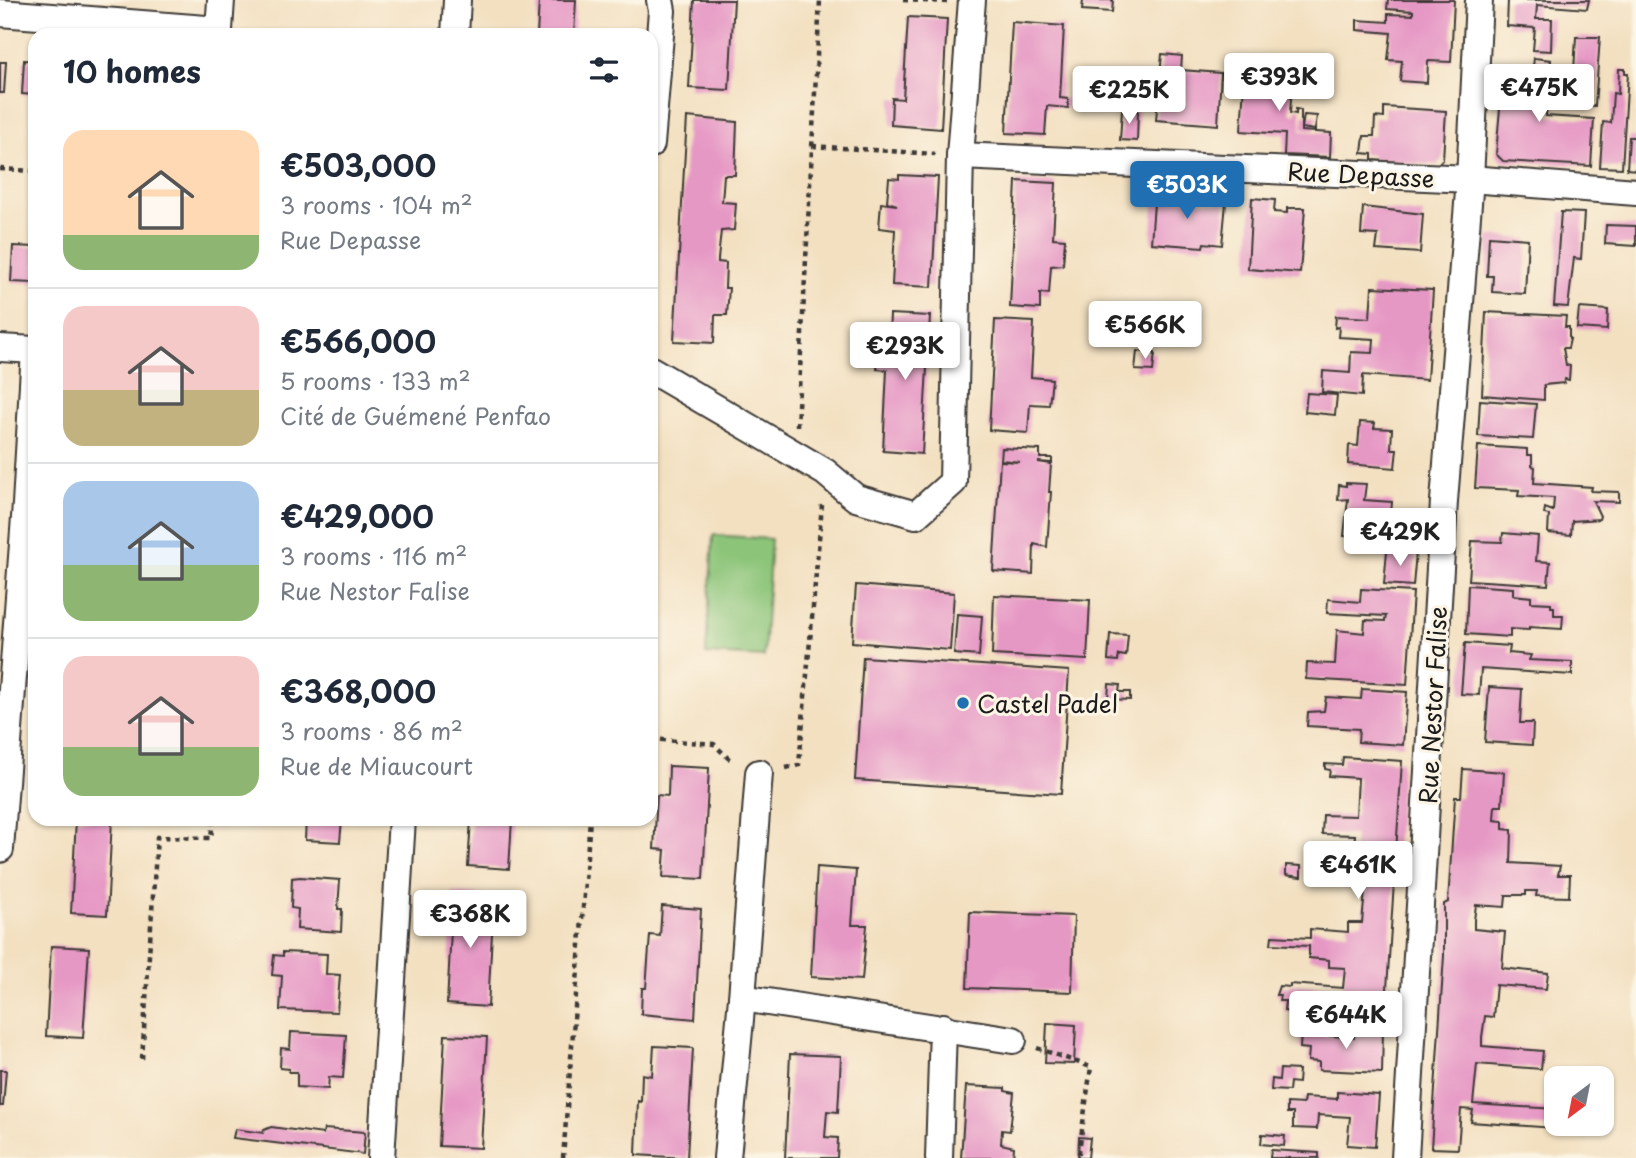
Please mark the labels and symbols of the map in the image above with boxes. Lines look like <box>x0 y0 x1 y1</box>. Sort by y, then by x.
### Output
pin: €393K <box>1230 54 1328 113</box>
pin: €475K <box>1490 64 1588 124</box>
pin: €225K <box>1080 66 1178 126</box>
street label: Rue Depasse <box>1287 152 1435 196</box>
pin: €503K <box>1138 162 1236 221</box>
pin: €566K <box>1096 302 1194 361</box>
pin: €293K <box>856 322 954 382</box>
pin: €429K <box>1351 508 1449 568</box>
street label: Rue Nestor Falise <box>1409 605 1455 805</box>
place label: Castel Padel <box>977 685 1118 721</box>
marker: Castel Padel <box>955 695 971 711</box>
pin: €461K <box>1309 842 1407 901</box>
pin: €368K <box>421 890 519 950</box>
pin: €644K <box>1297 992 1395 1051</box>
north arrow <box>1544 1066 1614 1136</box>

